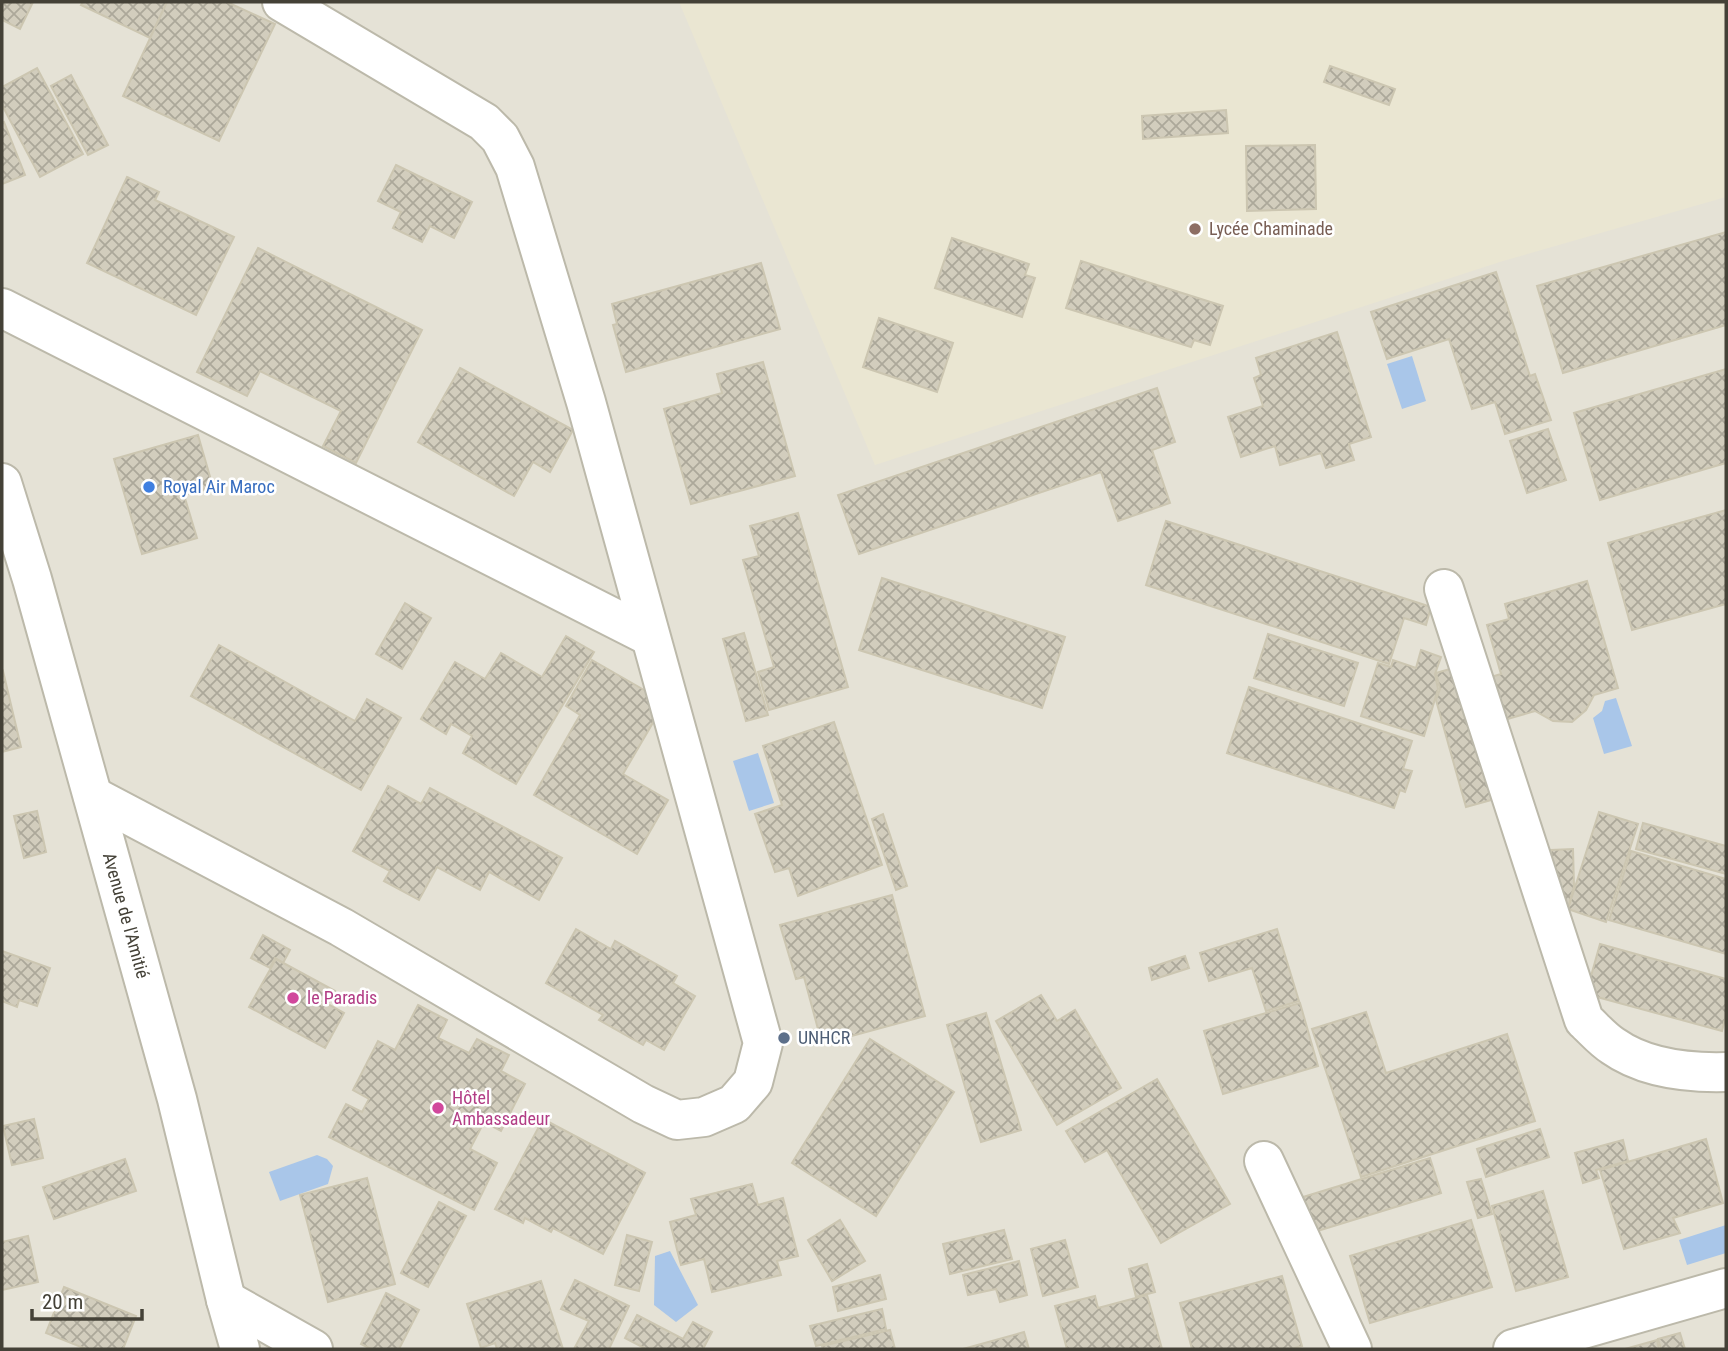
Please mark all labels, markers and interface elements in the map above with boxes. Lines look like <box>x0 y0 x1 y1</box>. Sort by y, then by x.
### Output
place label: Lycée Chaminade <box>1209 218 1333 239</box>
marker: Lycée Chaminade <box>1187 221 1203 237</box>
place label: Royal Air Maroc <box>163 476 275 497</box>
marker: Royal Air Maroc <box>141 479 157 495</box>
street label: Avenue de l'Amitié <box>99 850 154 981</box>
place label: le Paradis <box>307 987 377 1008</box>
marker: le Paradis <box>285 990 301 1006</box>
place label: UNHCR <box>798 1027 851 1048</box>
marker: UNHCR <box>776 1030 792 1046</box>
place label: Hôtel Ambassadeur <box>452 1087 551 1129</box>
marker: Hôtel Ambassadeur <box>430 1100 446 1116</box>
scale bar <box>32 1278 142 1322</box>
text: 20 m <box>42 1290 83 1314</box>

